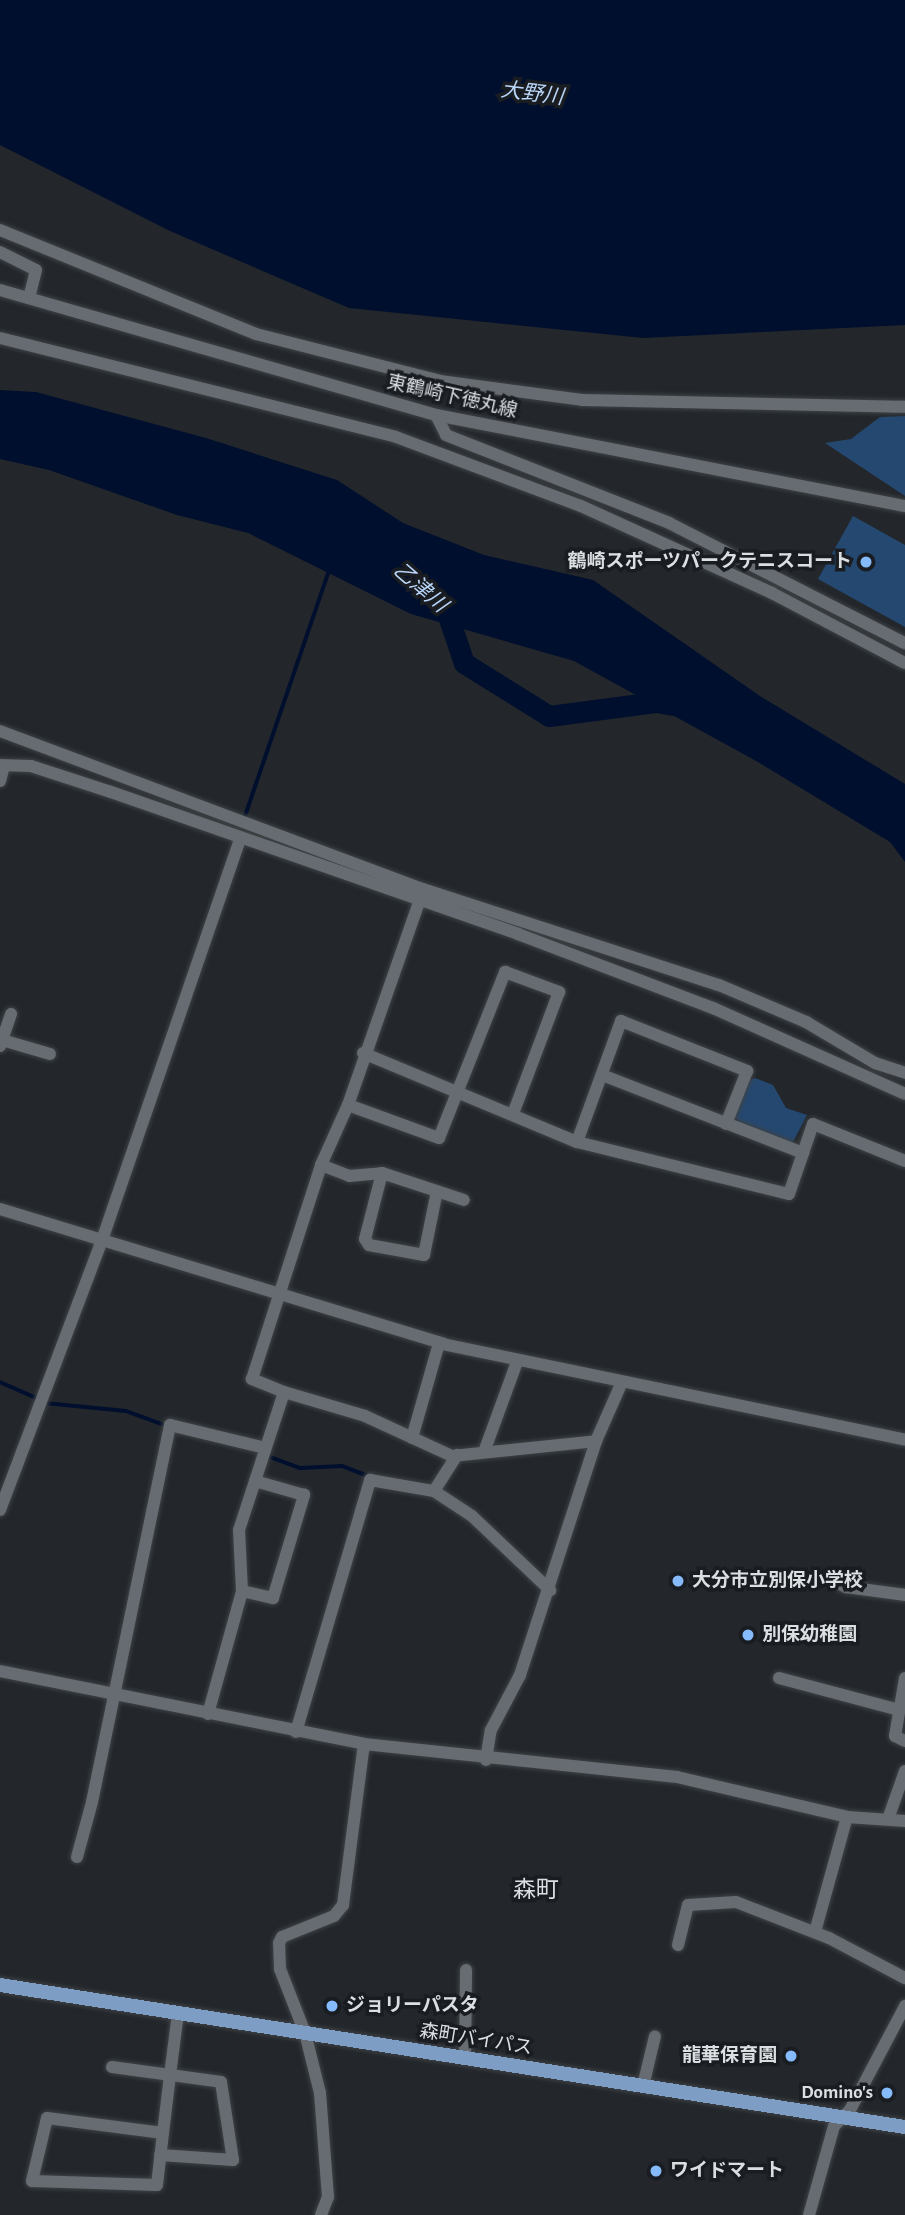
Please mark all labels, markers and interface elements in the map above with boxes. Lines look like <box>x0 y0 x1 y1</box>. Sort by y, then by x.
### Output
water label: 大野川 <box>499 78 565 110</box>
street label: 東鶴崎下徳丸線 <box>385 371 519 423</box>
place label: 鶴崎スポーツパークテニスコート <box>567 551 852 573</box>
marker: 鶴崎スポーツパークテニスコート <box>858 554 874 570</box>
water label: 乙津川 <box>388 558 452 618</box>
place label: 大分市立別保小学校 <box>692 1570 863 1592</box>
marker: 大分市立別保小学校 <box>670 1573 686 1589</box>
place label: 別保幼稚園 <box>762 1624 857 1646</box>
marker: 別保幼稚園 <box>740 1627 756 1643</box>
district label: 森町 <box>513 1877 559 1905</box>
place label: ジョリーパスタ <box>346 1995 479 2017</box>
marker: ジョリーパスタ <box>324 1998 340 2014</box>
street label: 森町バイパス <box>418 2020 534 2060</box>
place label: 龍華保育園 <box>682 2045 777 2067</box>
marker: 龍華保育園 <box>783 2048 799 2064</box>
place label: Domino's <box>801 2082 873 2104</box>
marker: Domino's <box>879 2085 895 2101</box>
place label: ワイドマート <box>670 2160 784 2182</box>
marker: ワイドマート <box>648 2163 664 2179</box>

